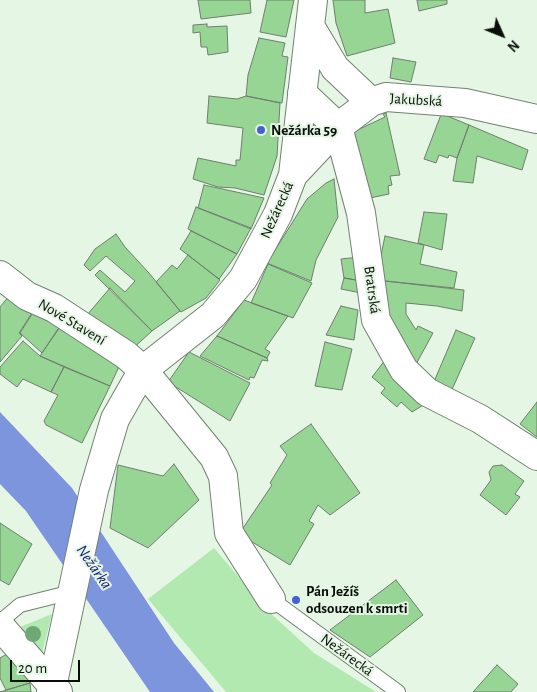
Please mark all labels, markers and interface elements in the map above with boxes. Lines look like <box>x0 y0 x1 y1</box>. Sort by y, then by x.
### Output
north arrow <box>477 10 527 60</box>
text: N <box>504 37 521 54</box>
street label: Jakubská <box>389 90 443 110</box>
place label: Nežárka 59 <box>271 121 337 139</box>
marker: Nežárka 59 <box>255 124 267 136</box>
street label: Nežárecká <box>256 179 298 241</box>
street label: Bratrská <box>360 265 384 315</box>
street label: Nové Stavení <box>35 295 109 349</box>
water label: Nežárka <box>72 541 116 593</box>
place label: Pán Ježíš odsouzen k smrti <box>306 582 408 617</box>
marker: Pán Ježíš odsouzen k smrti <box>290 594 302 606</box>
street label: Nežárecká <box>317 630 377 680</box>
scale bar <box>12 650 82 682</box>
text: 20 m <box>18 661 47 676</box>

